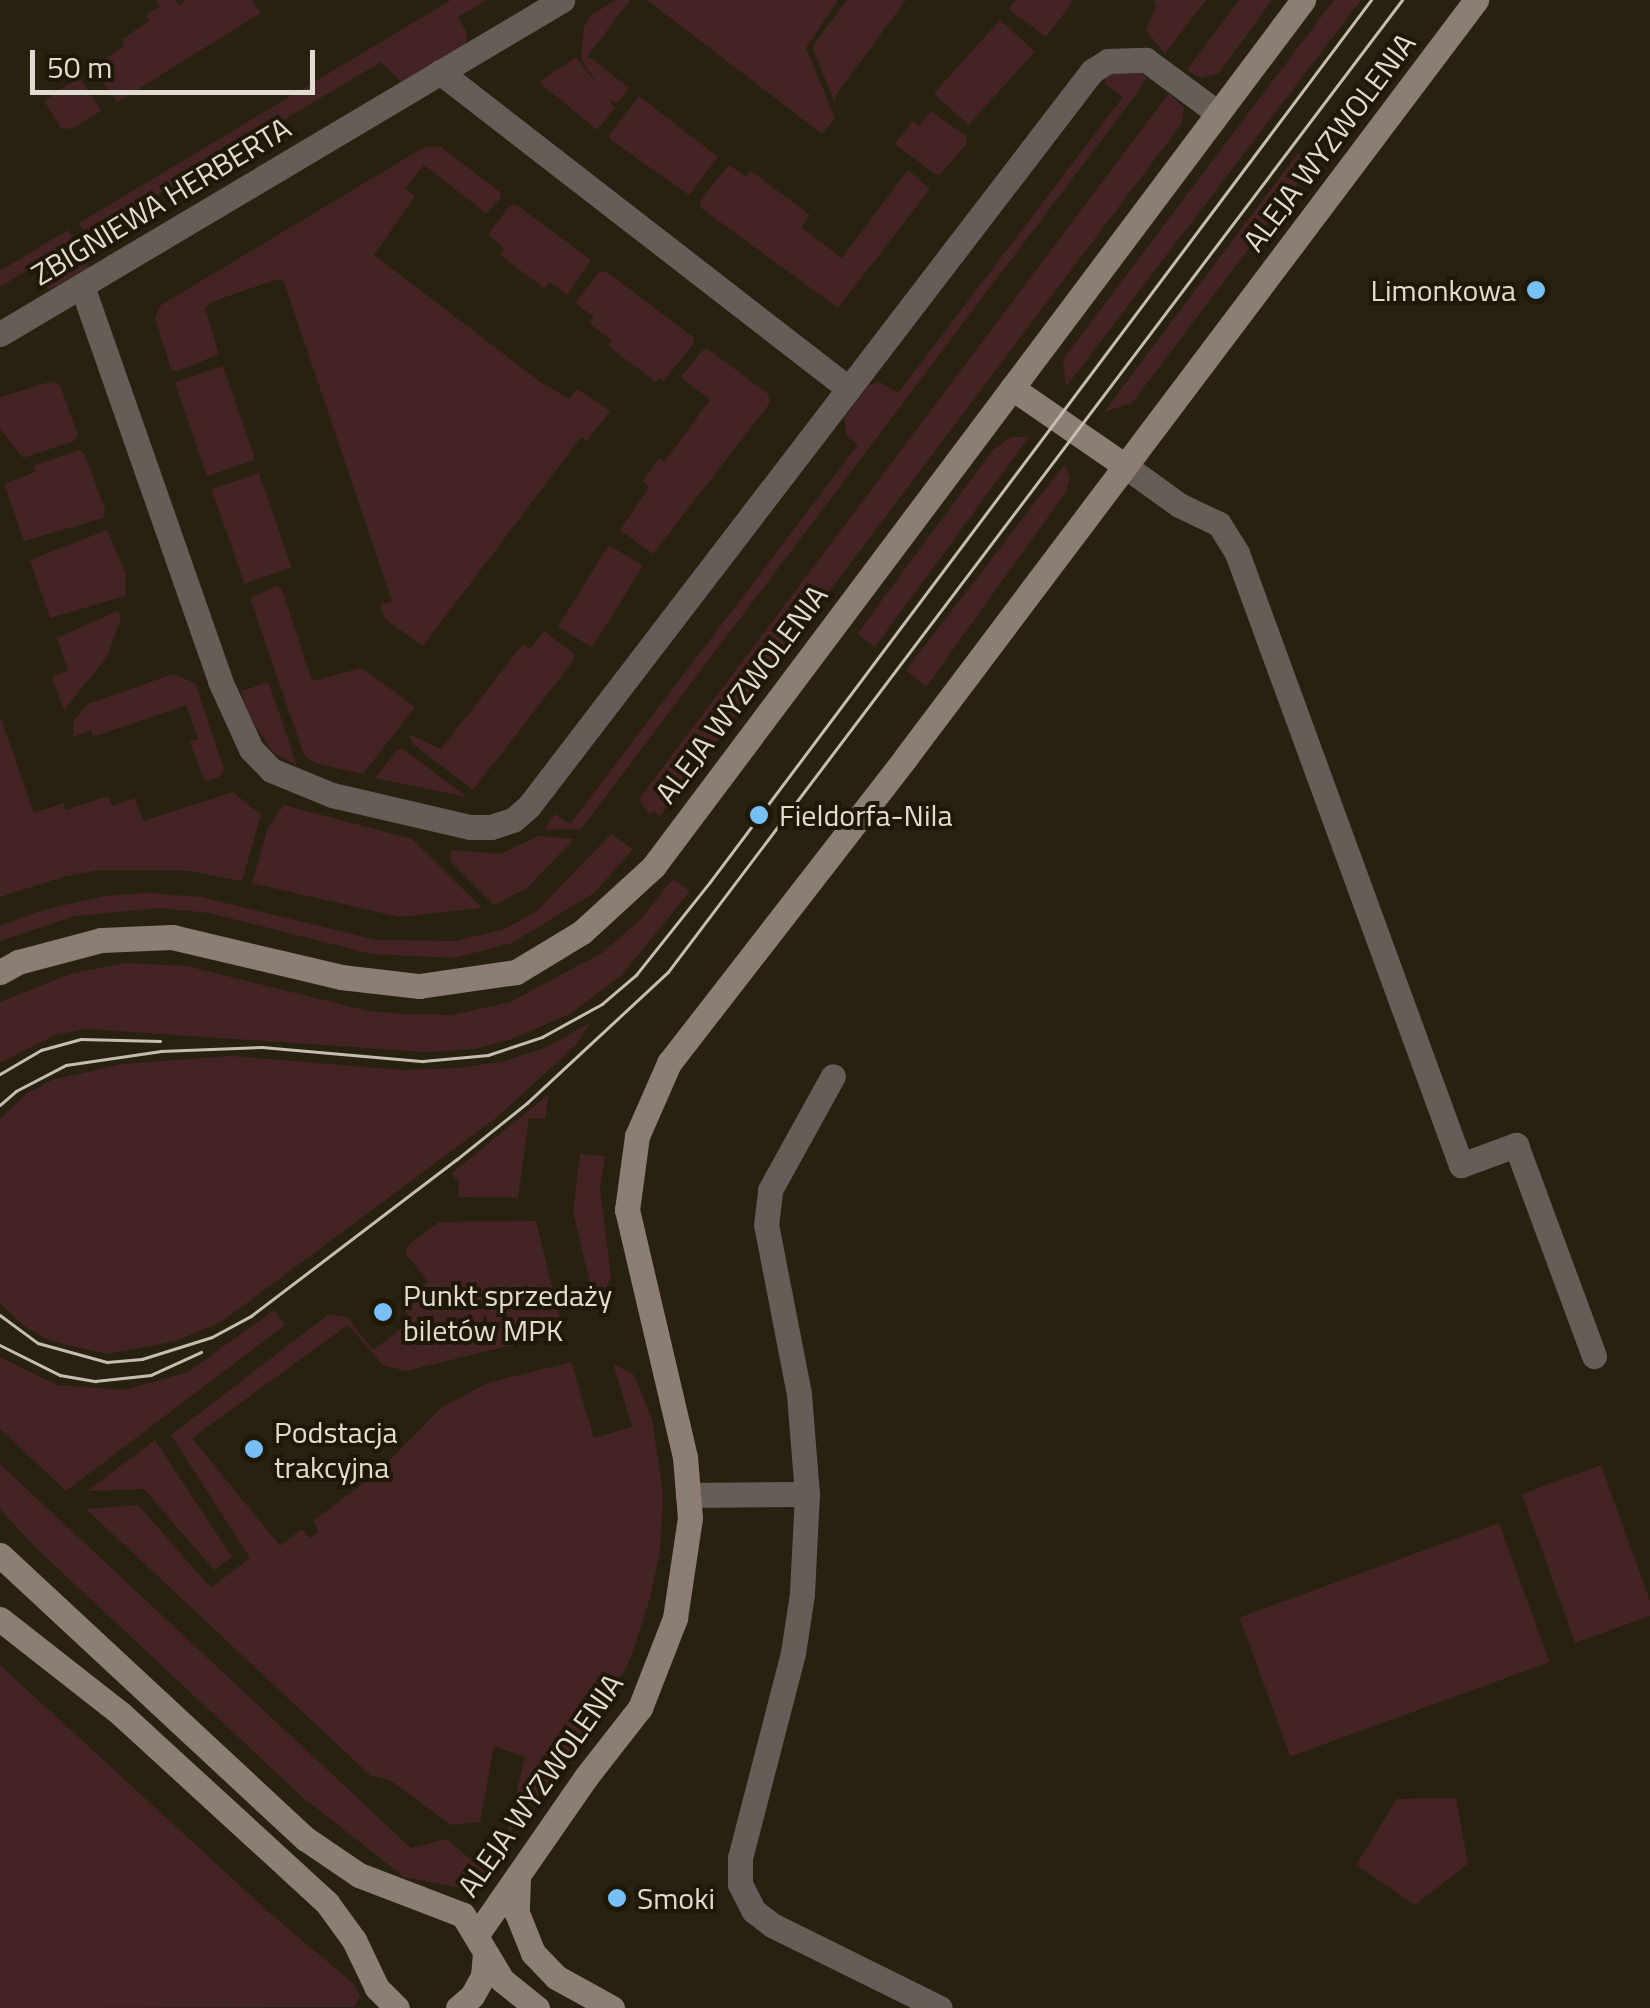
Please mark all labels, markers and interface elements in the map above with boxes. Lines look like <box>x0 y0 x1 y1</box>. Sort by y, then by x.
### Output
street label: ALEJA WYZWOLENIA <box>1235 26 1423 258</box>
scale bar <box>35 30 320 92</box>
text: 50 m <box>47 44 112 90</box>
street label: ZBIGNIEWA HERBERTA <box>25 109 297 293</box>
place label: Limonkowa <box>1371 272 1516 308</box>
marker: Limonkowa <box>1525 279 1547 301</box>
street label: ALEJA WYZWOLENIA <box>647 578 835 810</box>
place label: Fieldorfa-Nila <box>779 797 952 833</box>
marker: Fieldorfa-Nila <box>748 804 770 826</box>
place label: Punkt sprzedaży biletów MPK <box>403 1277 612 1348</box>
marker: Punkt sprzedaży biletów MPK <box>372 1301 394 1323</box>
place label: Podstacja trakcyjna <box>274 1414 398 1484</box>
marker: Podstacja trakcyjna <box>243 1438 265 1460</box>
street label: ALEJA WYZWOLENIA <box>450 1667 630 1903</box>
place label: Smoki <box>637 1880 715 1916</box>
marker: Smoki <box>606 1887 628 1909</box>

